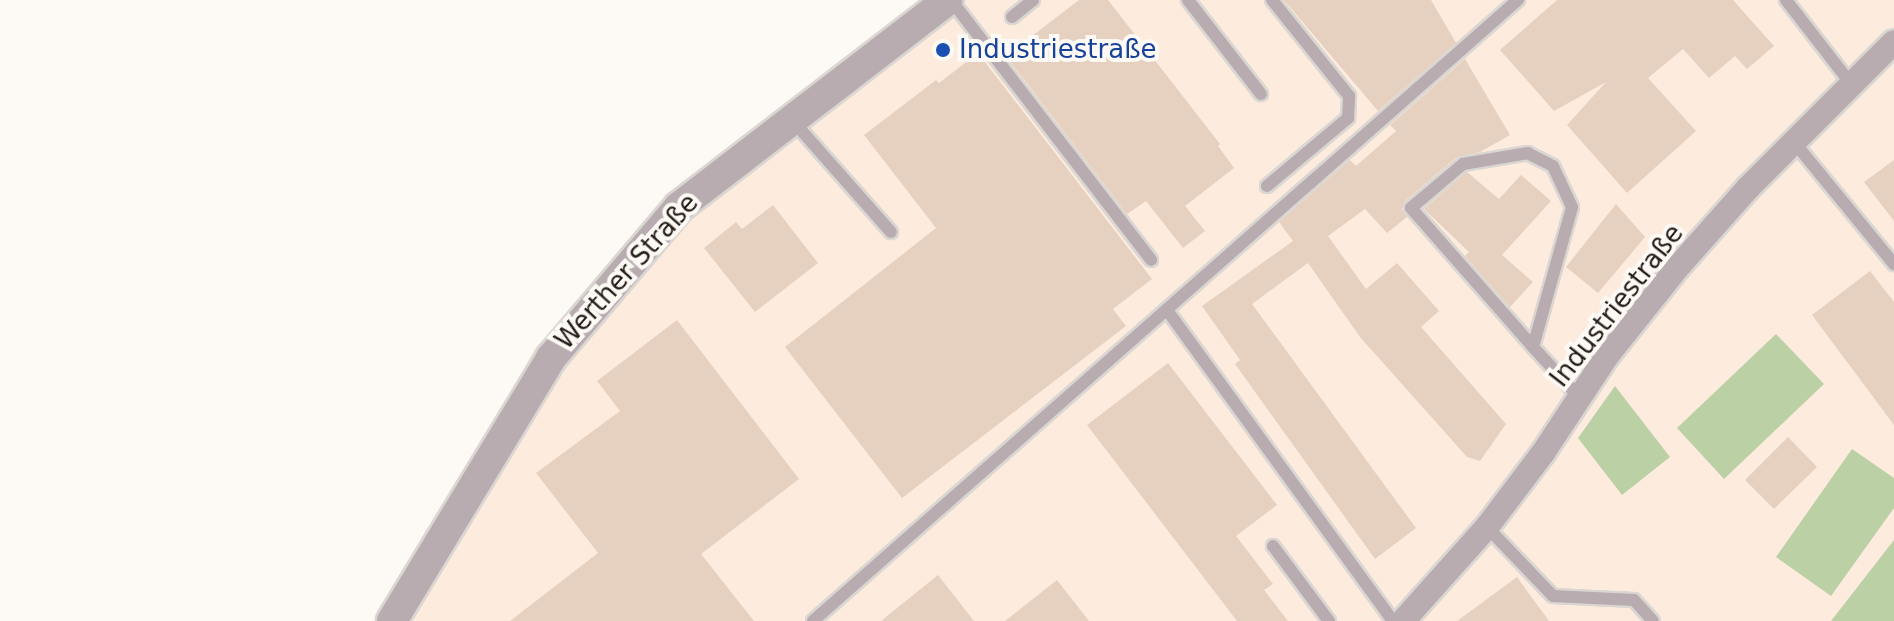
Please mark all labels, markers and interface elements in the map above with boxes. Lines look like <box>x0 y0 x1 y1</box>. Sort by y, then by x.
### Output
place label: Industriestraße <box>959 34 1157 66</box>
marker: Industriestraße <box>934 41 952 59</box>
street label: Werther Straße <box>549 188 705 356</box>
street label: Industriestraße <box>1544 219 1690 393</box>

